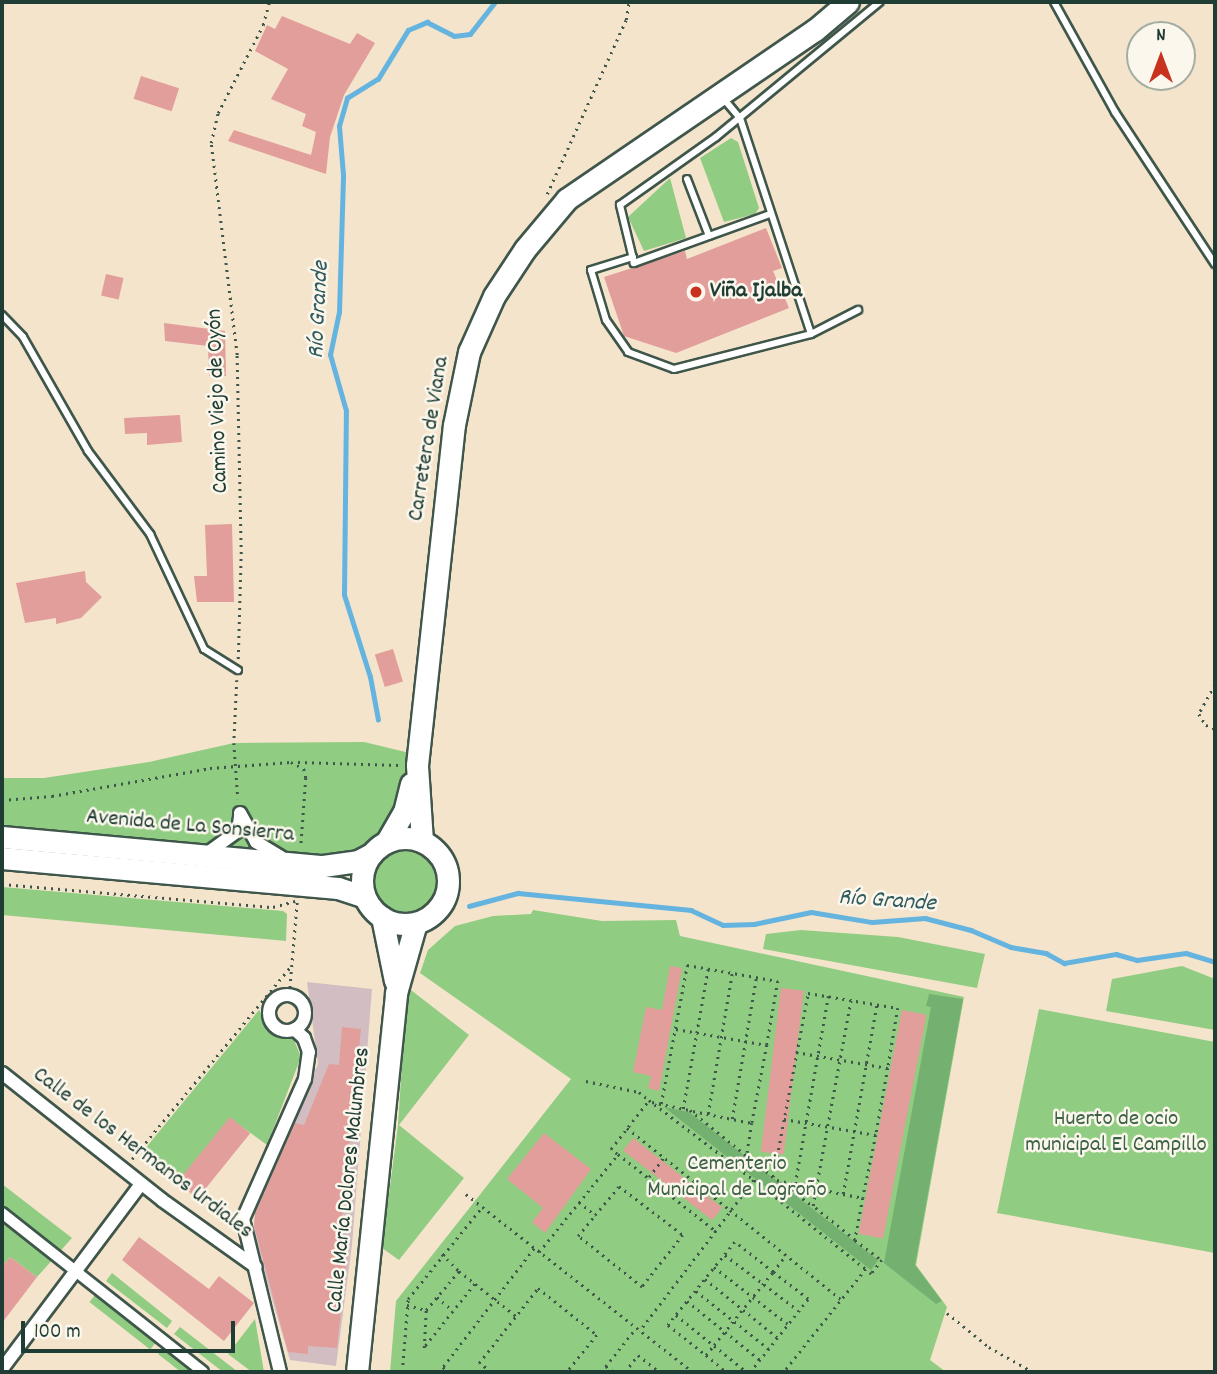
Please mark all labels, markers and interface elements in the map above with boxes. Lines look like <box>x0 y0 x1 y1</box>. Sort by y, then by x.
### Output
north arrow <box>1126 21 1196 91</box>
text: N <box>1156 23 1166 50</box>
water label: Río Grande <box>303 261 337 359</box>
place label: Viña Ijalba <box>710 278 802 306</box>
marker: Viña Ijalba <box>688 284 704 300</box>
street label: Camino Viejo de Oyón <box>202 308 236 494</box>
street label: Carretera de Viana <box>403 355 457 523</box>
street label: Avenida de La Sonsierra <box>85 804 295 850</box>
water label: Río Grande <box>837 884 937 920</box>
street label: Calle María Dolores Malumbres <box>322 1046 378 1314</box>
street label: Calle de los Hermanos Urdiales <box>26 1062 258 1246</box>
park label: Huerto de ocio municipal El Campillo <box>1025 1106 1207 1160</box>
park label: Cementerio Municipal de Logroño <box>647 1151 827 1205</box>
scale bar <box>24 1308 238 1352</box>
text: 100 m <box>34 1318 81 1348</box>

